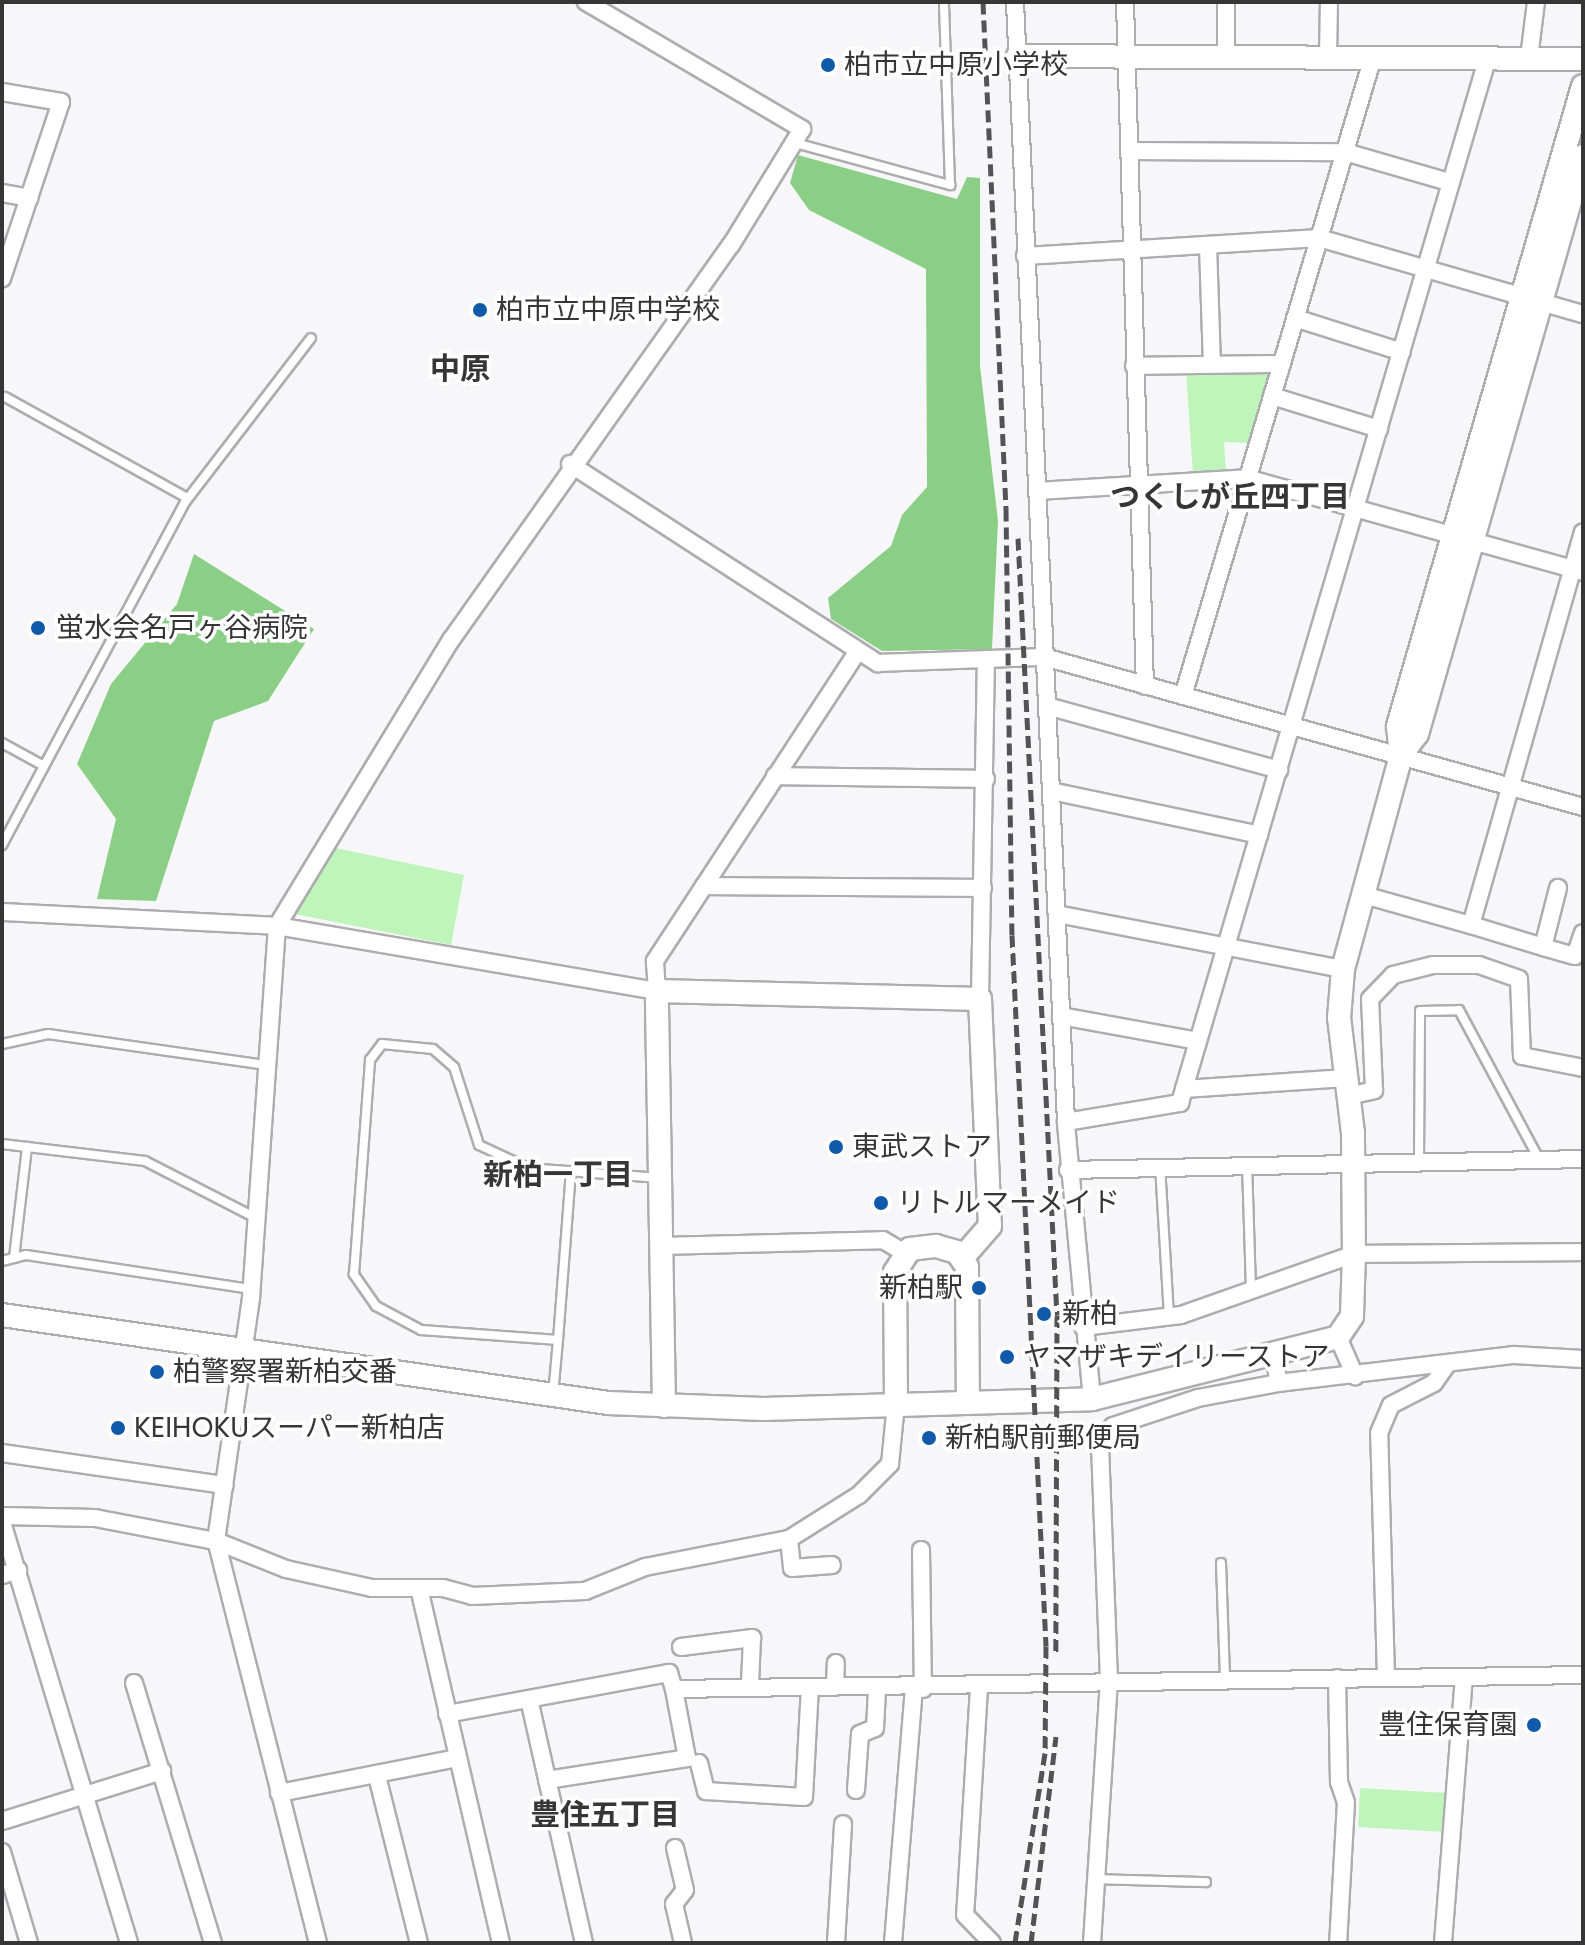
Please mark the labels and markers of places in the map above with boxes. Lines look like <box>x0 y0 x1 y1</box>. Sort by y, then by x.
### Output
place label: 柏市立中原小学校 <box>844 48 1068 82</box>
marker: 柏市立中原小学校 <box>819 56 837 74</box>
place label: 柏市立中原中学校 <box>496 293 720 327</box>
marker: 柏市立中原中学校 <box>471 301 489 319</box>
place label: 蛍水会名戸ヶ谷病院 <box>56 611 308 645</box>
marker: 蛍水会名戸ヶ谷病院 <box>27 617 49 639</box>
place label: 東武ストア <box>852 1130 992 1164</box>
marker: 東武ストア <box>827 1138 845 1156</box>
place label: リトルマーメイド <box>897 1186 1121 1220</box>
marker: リトルマーメイド <box>872 1194 890 1212</box>
place label: 新柏駅 <box>879 1271 963 1305</box>
marker: 新柏駅 <box>970 1279 988 1297</box>
place label: 新柏 <box>1062 1297 1118 1331</box>
marker: 新柏 <box>1033 1303 1055 1325</box>
place label: ヤマザキデイリーストア <box>1023 1340 1331 1374</box>
marker: ヤマザキデイリーストア <box>998 1348 1016 1366</box>
place label: 柏警察署新柏交番 <box>173 1355 397 1389</box>
marker: 柏警察署新柏交番 <box>148 1363 166 1381</box>
place label: KEIHOKUスーパー新柏店 <box>134 1411 445 1445</box>
marker: KEIHOKUスーパー新柏店 <box>109 1419 127 1437</box>
place label: 新柏駅前郵便局 <box>945 1421 1141 1455</box>
marker: 新柏駅前郵便局 <box>920 1429 938 1447</box>
place label: 豊住保育園 <box>1378 1708 1518 1742</box>
marker: 豊住保育園 <box>1525 1716 1543 1734</box>

